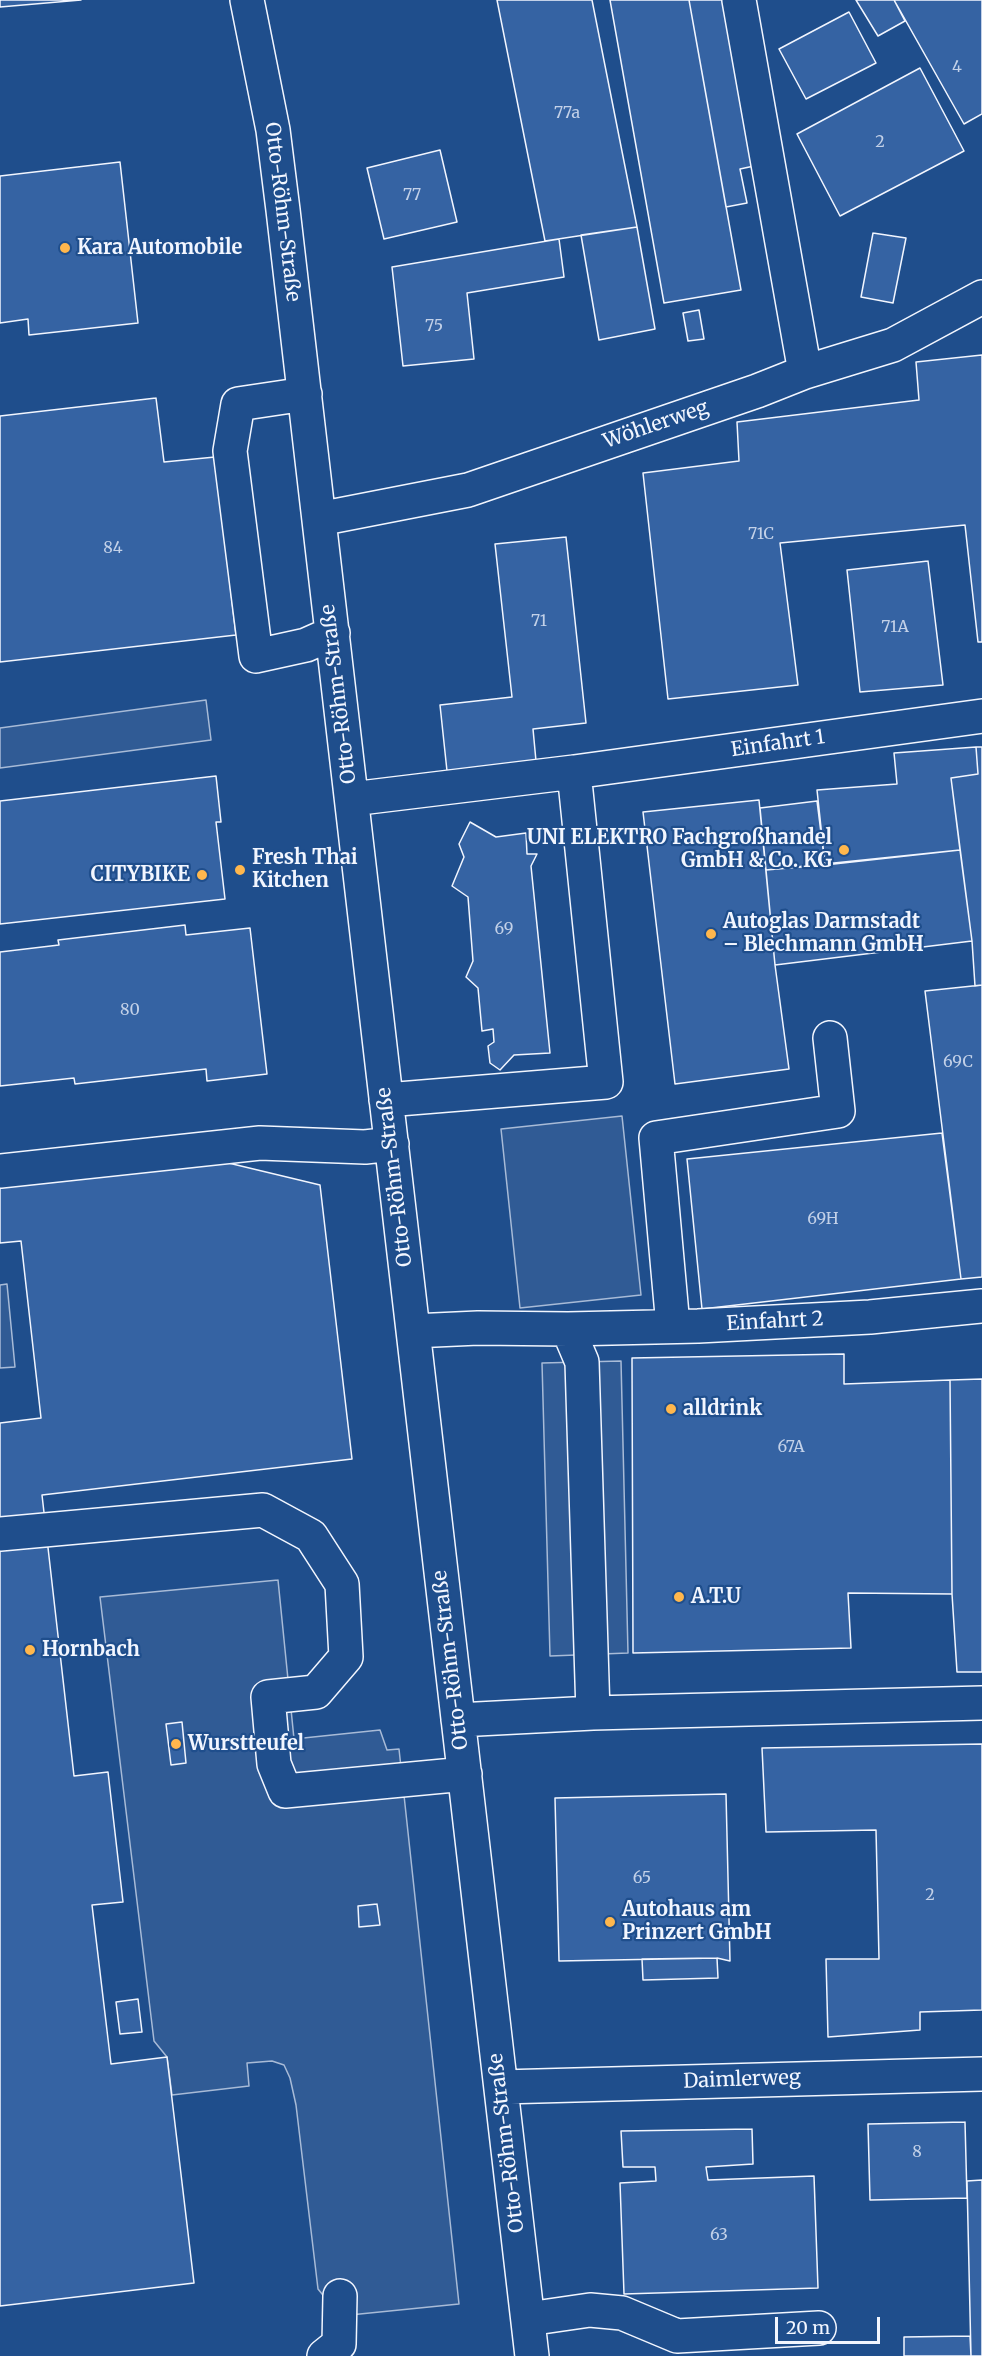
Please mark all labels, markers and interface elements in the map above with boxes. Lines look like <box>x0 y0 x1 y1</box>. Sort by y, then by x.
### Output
house number: 4 <box>952 57 962 77</box>
house number: 77a <box>554 103 580 123</box>
street label: Otto-Röhm-Straße <box>259 121 305 303</box>
house number: 2 <box>875 132 885 152</box>
house number: 77 <box>403 185 421 205</box>
place label: Kara Automobile <box>77 236 242 260</box>
marker: Kara Automobile <box>58 241 72 255</box>
house number: 75 <box>425 316 443 336</box>
street label: Wöhlerweg <box>600 396 712 454</box>
house number: 71C <box>748 524 774 544</box>
house number: 84 <box>103 538 123 558</box>
street label: Otto-Röhm-Straße <box>316 603 362 785</box>
house number: 71 <box>531 611 547 631</box>
house number: 71A <box>881 617 909 637</box>
street label: Einfahrt 1 <box>730 726 826 762</box>
place label: UNI ELEKTRO Fachgroßhandel GmbH & Co. KG <box>527 826 832 873</box>
marker: UNI ELEKTRO Fachgroßhandel GmbH & Co. KG <box>837 843 851 857</box>
place label: Fresh Thai Kitchen <box>252 846 358 893</box>
place label: CITYBIKE <box>91 863 190 887</box>
marker: Fresh Thai Kitchen <box>233 863 247 877</box>
marker: CITYBIKE <box>195 868 209 882</box>
place label: Autoglas Darmstadt – Blechmann GmbH <box>723 910 924 957</box>
house number: 69 <box>495 919 513 939</box>
marker: Autoglas Darmstadt – Blechmann GmbH <box>704 927 718 941</box>
house number: 80 <box>120 1000 140 1020</box>
house number: 69C <box>943 1052 973 1072</box>
street label: Otto-Röhm-Straße <box>372 1086 418 1268</box>
house number: 69H <box>807 1209 839 1229</box>
street label: Einfahrt 2 <box>726 1307 824 1337</box>
place label: alldrink <box>683 1397 762 1421</box>
marker: alldrink <box>664 1402 678 1416</box>
house number: 67A <box>777 1437 805 1457</box>
street label: Otto-Röhm-Straße <box>428 1569 474 1751</box>
place label: A.T.U <box>691 1585 741 1609</box>
marker: A.T.U <box>672 1590 686 1604</box>
place label: Hornbach <box>42 1638 140 1662</box>
marker: Hornbach <box>23 1643 37 1657</box>
place label: Wurstteufel <box>188 1732 304 1756</box>
marker: Wurstteufel <box>169 1737 183 1751</box>
house number: 65 <box>633 1868 651 1888</box>
house number: 2 <box>925 1885 935 1905</box>
place label: Autohaus am Prinzert GmbH <box>622 1898 771 1945</box>
marker: Autohaus am Prinzert GmbH <box>603 1915 617 1929</box>
street label: Otto-Röhm-Straße <box>484 2052 530 2234</box>
street label: Daimlerweg <box>683 2066 801 2094</box>
house number: 8 <box>912 2142 922 2162</box>
house number: 63 <box>710 2225 728 2245</box>
scale bar <box>778 2305 883 2343</box>
text: 20 m <box>786 2316 830 2339</box>

